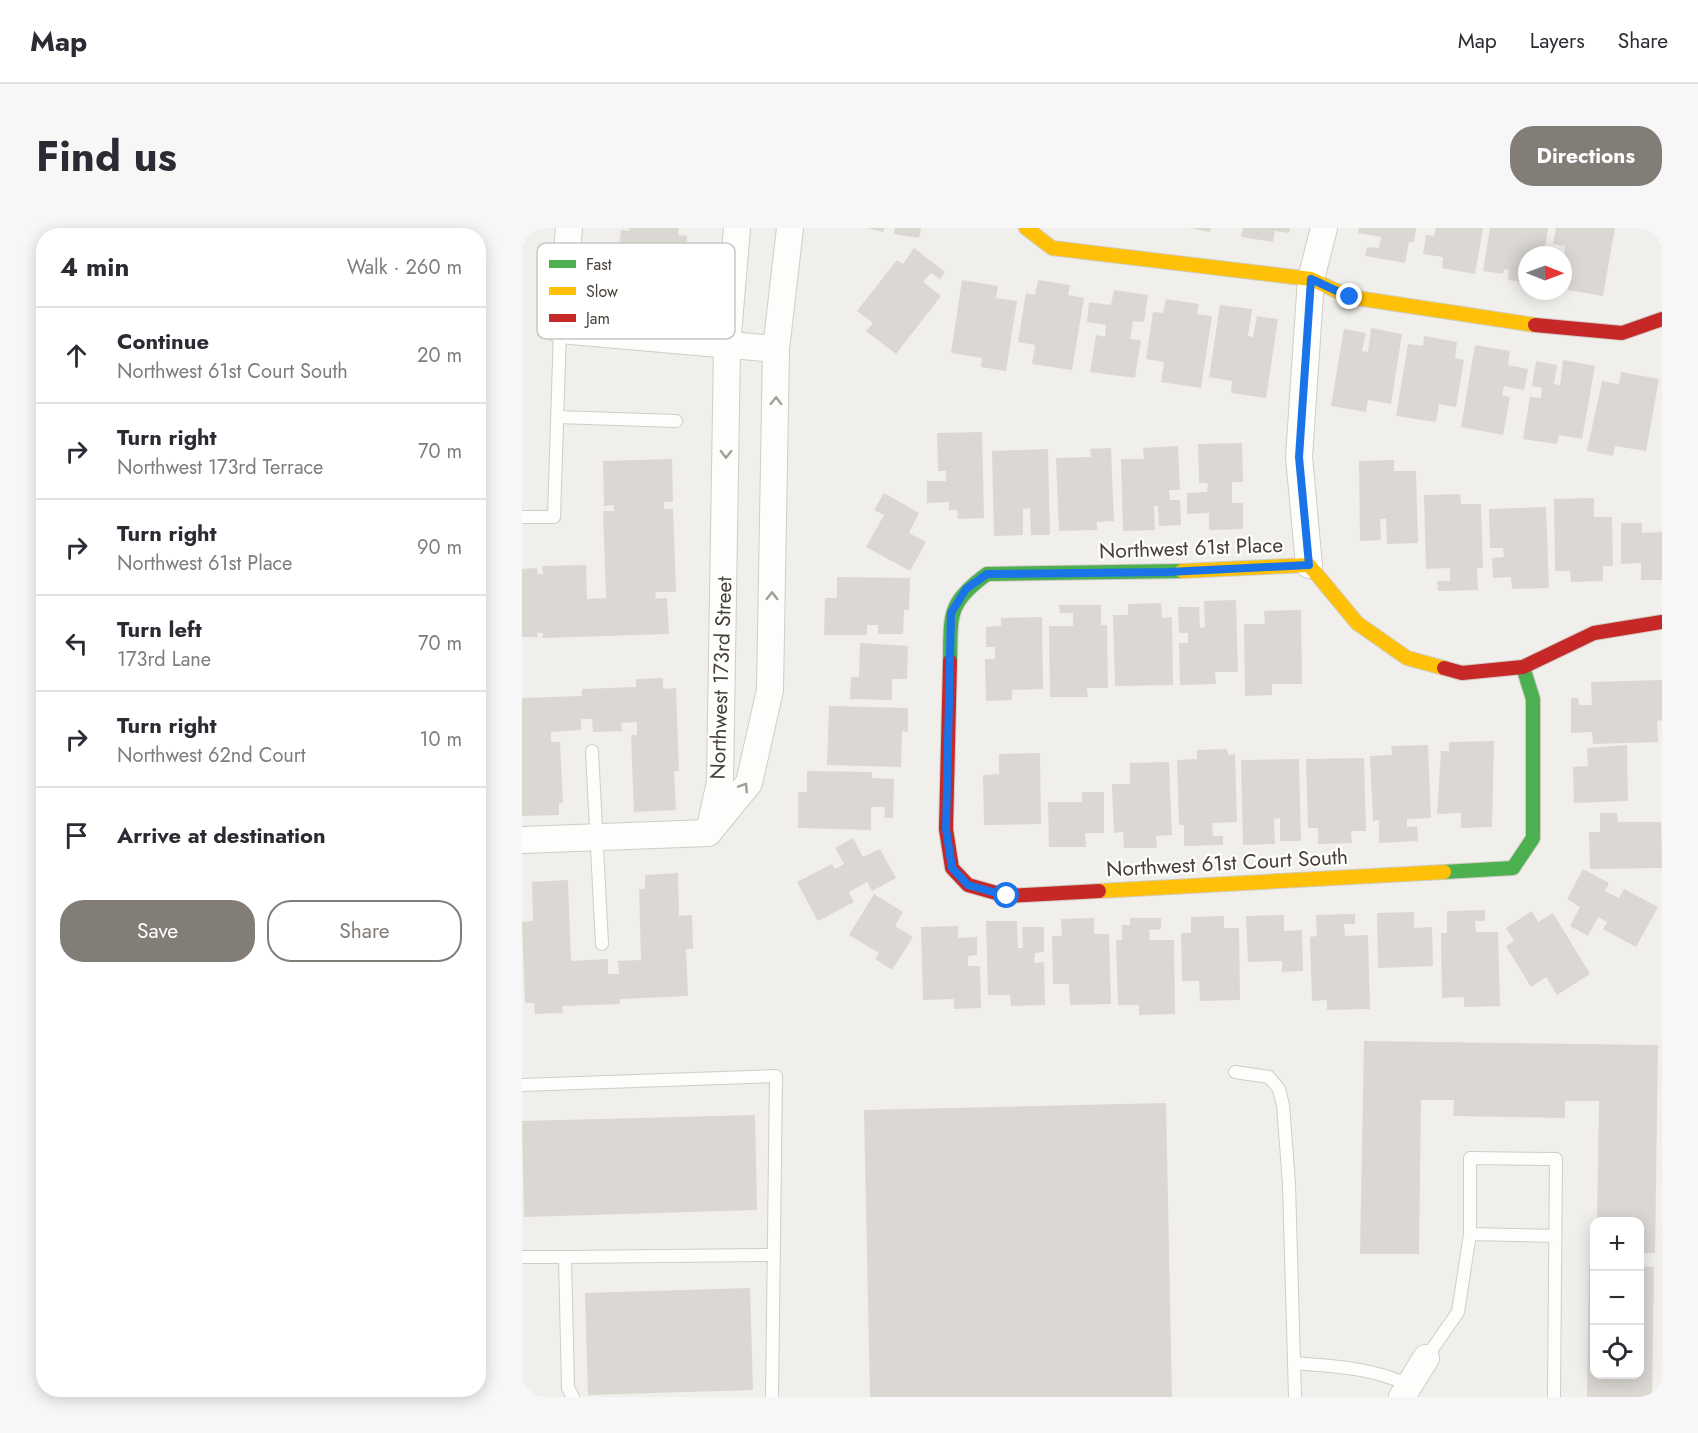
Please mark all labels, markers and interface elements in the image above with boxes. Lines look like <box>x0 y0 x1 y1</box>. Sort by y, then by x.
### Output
text: Map <box>30 21 87 62</box>
text: Map <box>1458 26 1497 56</box>
text: Layers <box>1530 26 1585 56</box>
text: Share <box>1618 26 1668 56</box>
text: Find us <box>36 126 177 187</box>
button: Directions <box>1510 126 1662 186</box>
legend <box>537 243 735 339</box>
north arrow <box>1518 246 1572 300</box>
text: 4 min <box>60 248 129 286</box>
text: Walk · 260 m <box>347 253 462 282</box>
text: Fast <box>586 253 612 276</box>
text: Slow <box>586 280 618 303</box>
route end <box>1336 283 1362 309</box>
text: Jam <box>584 307 610 330</box>
text: Continue <box>117 325 209 357</box>
icon: ahead <box>60 339 93 372</box>
text: 20 m <box>417 341 462 370</box>
text: Northwest 61st Court South <box>117 357 348 386</box>
one-way arrow <box>769 397 782 406</box>
text: Turn right <box>117 421 217 453</box>
icon: right <box>60 435 93 468</box>
text: 70 m <box>418 437 462 466</box>
one-way arrow <box>720 450 732 459</box>
text: Northwest 173rd Terrace <box>117 453 323 482</box>
text: Turn right <box>117 517 217 549</box>
street label: Northwest 61st Place <box>1098 530 1284 566</box>
icon: right <box>60 531 93 564</box>
text: 90 m <box>417 533 462 562</box>
text: Northwest 61st Place <box>117 549 292 578</box>
street label: Northwest 173rd Street <box>702 576 740 780</box>
one-way arrow <box>766 592 778 601</box>
text: Turn left <box>117 613 202 645</box>
icon: left <box>60 627 93 660</box>
text: 70 m <box>418 629 462 658</box>
text: 173rd Lane <box>117 645 211 674</box>
text: Turn right <box>117 709 217 741</box>
icon: right <box>60 723 93 756</box>
text: 10 m <box>419 725 462 754</box>
text: Northwest 62nd Court <box>117 741 306 770</box>
one-way arrow <box>737 783 748 794</box>
icon: arrive <box>60 819 93 852</box>
text: Arrive at destination <box>117 819 326 851</box>
street label: Northwest 61st Court South <box>1105 842 1349 884</box>
route start <box>993 882 1019 908</box>
button: Save <box>60 900 255 962</box>
button: Share <box>267 900 462 962</box>
map controls <box>1590 1217 1644 1379</box>
button: + <box>1590 1217 1644 1271</box>
button: − <box>1590 1271 1644 1325</box>
button: locate <box>1590 1325 1644 1379</box>

